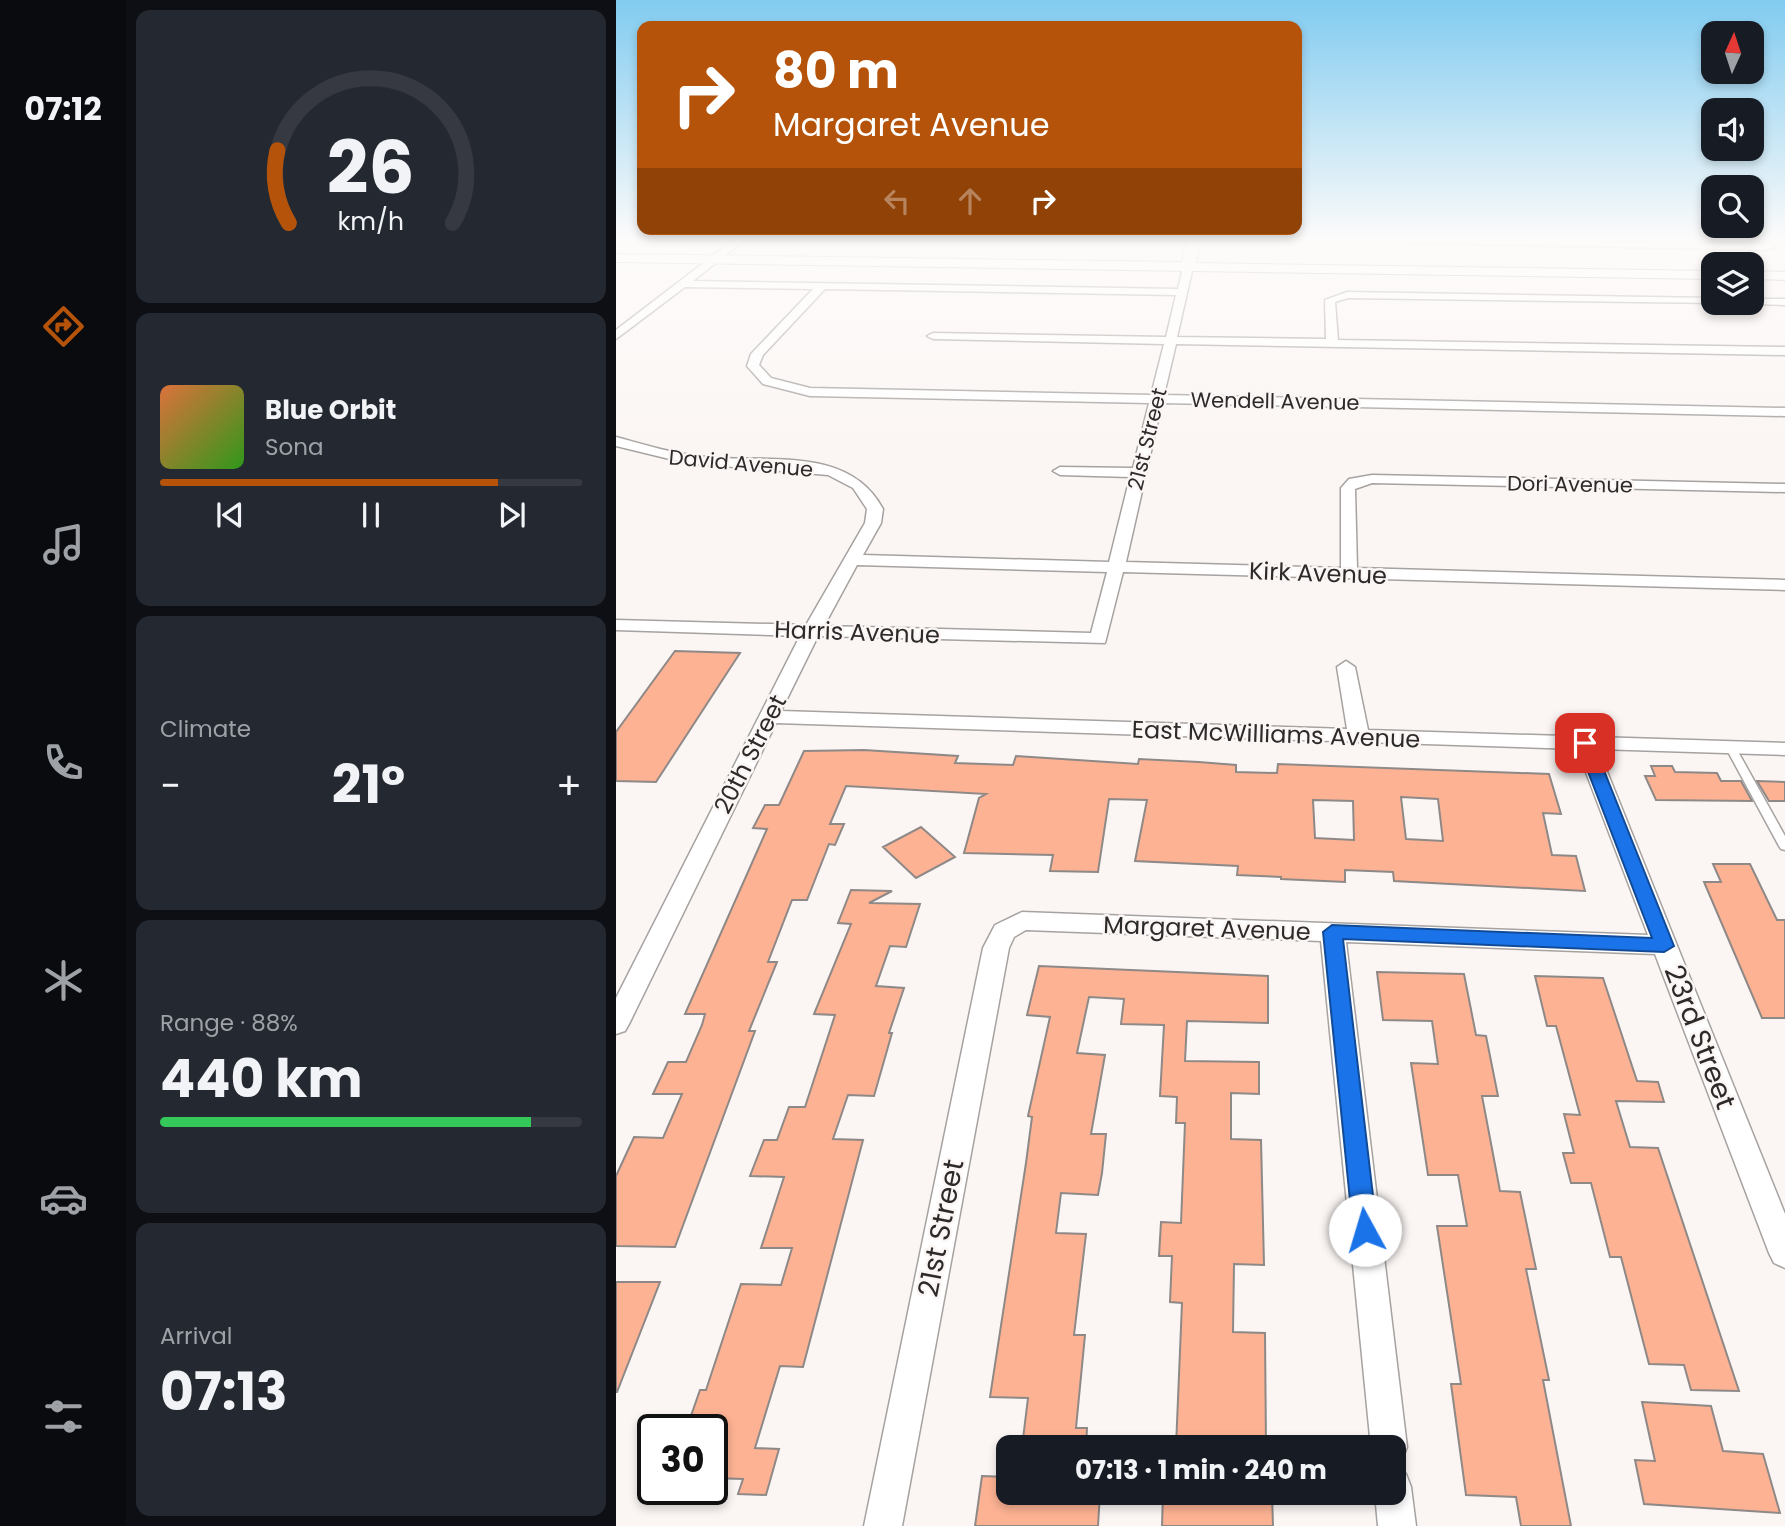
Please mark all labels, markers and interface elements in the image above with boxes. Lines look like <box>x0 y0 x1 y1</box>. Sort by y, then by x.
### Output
north arrow <box>1701 21 1764 84</box>
map controls <box>1701 21 1764 315</box>
text: 80 m <box>773 37 899 105</box>
icon: right <box>658 49 749 140</box>
text: 07:12 <box>24 86 102 131</box>
button: sound <box>1701 98 1764 161</box>
text: Margaret Avenue <box>773 102 1050 147</box>
text: 26 <box>327 117 415 218</box>
button: search <box>1701 175 1764 238</box>
icon: left <box>878 182 916 220</box>
icon: ahead <box>951 182 989 220</box>
icon: right <box>1024 182 1062 220</box>
text: km/h <box>338 203 404 238</box>
button: layers <box>1701 252 1764 315</box>
icon: directions <box>39 302 88 351</box>
street label: 21st Street <box>1120 385 1174 493</box>
street label: Wendell Avenue <box>1190 385 1360 417</box>
text: Blue Orbit <box>265 392 396 428</box>
text: Sona <box>265 431 324 463</box>
street label: David Avenue <box>668 442 814 484</box>
street label: Dori Avenue <box>1507 468 1633 500</box>
icon: previous <box>211 496 249 534</box>
icon: pause <box>352 496 390 534</box>
icon: next <box>493 496 531 534</box>
icon: music <box>39 520 88 569</box>
street label: Kirk Avenue <box>1248 554 1388 592</box>
street label: Harris Avenue <box>774 613 940 651</box>
street label: 20th Street <box>706 689 794 819</box>
street label: East McWilliams Avenue <box>1131 712 1421 756</box>
text: Climate <box>160 713 251 745</box>
pin <box>1555 713 1615 773</box>
icon: arrive <box>1566 724 1604 762</box>
icon: phone <box>39 738 88 787</box>
text: 21° <box>332 748 405 821</box>
text: − <box>160 759 181 812</box>
text: + <box>556 759 582 812</box>
street label: Margaret Avenue <box>1103 908 1311 948</box>
icon: climate <box>39 956 88 1005</box>
street label: 23rd Street <box>1655 959 1745 1115</box>
text: Range · 88% <box>160 1007 298 1039</box>
text: 440 km <box>160 1042 363 1115</box>
street label: 21st Street <box>909 1156 973 1300</box>
icon: car <box>39 1174 88 1223</box>
position arrow <box>1328 1193 1402 1267</box>
text: Arrival <box>160 1320 232 1352</box>
text: 07:13 <box>160 1355 288 1428</box>
icon: filters <box>39 1392 88 1441</box>
speed limit sign: 30 <box>637 1414 728 1505</box>
text: 07:13 · 1 min · 240 m <box>1075 1452 1327 1488</box>

